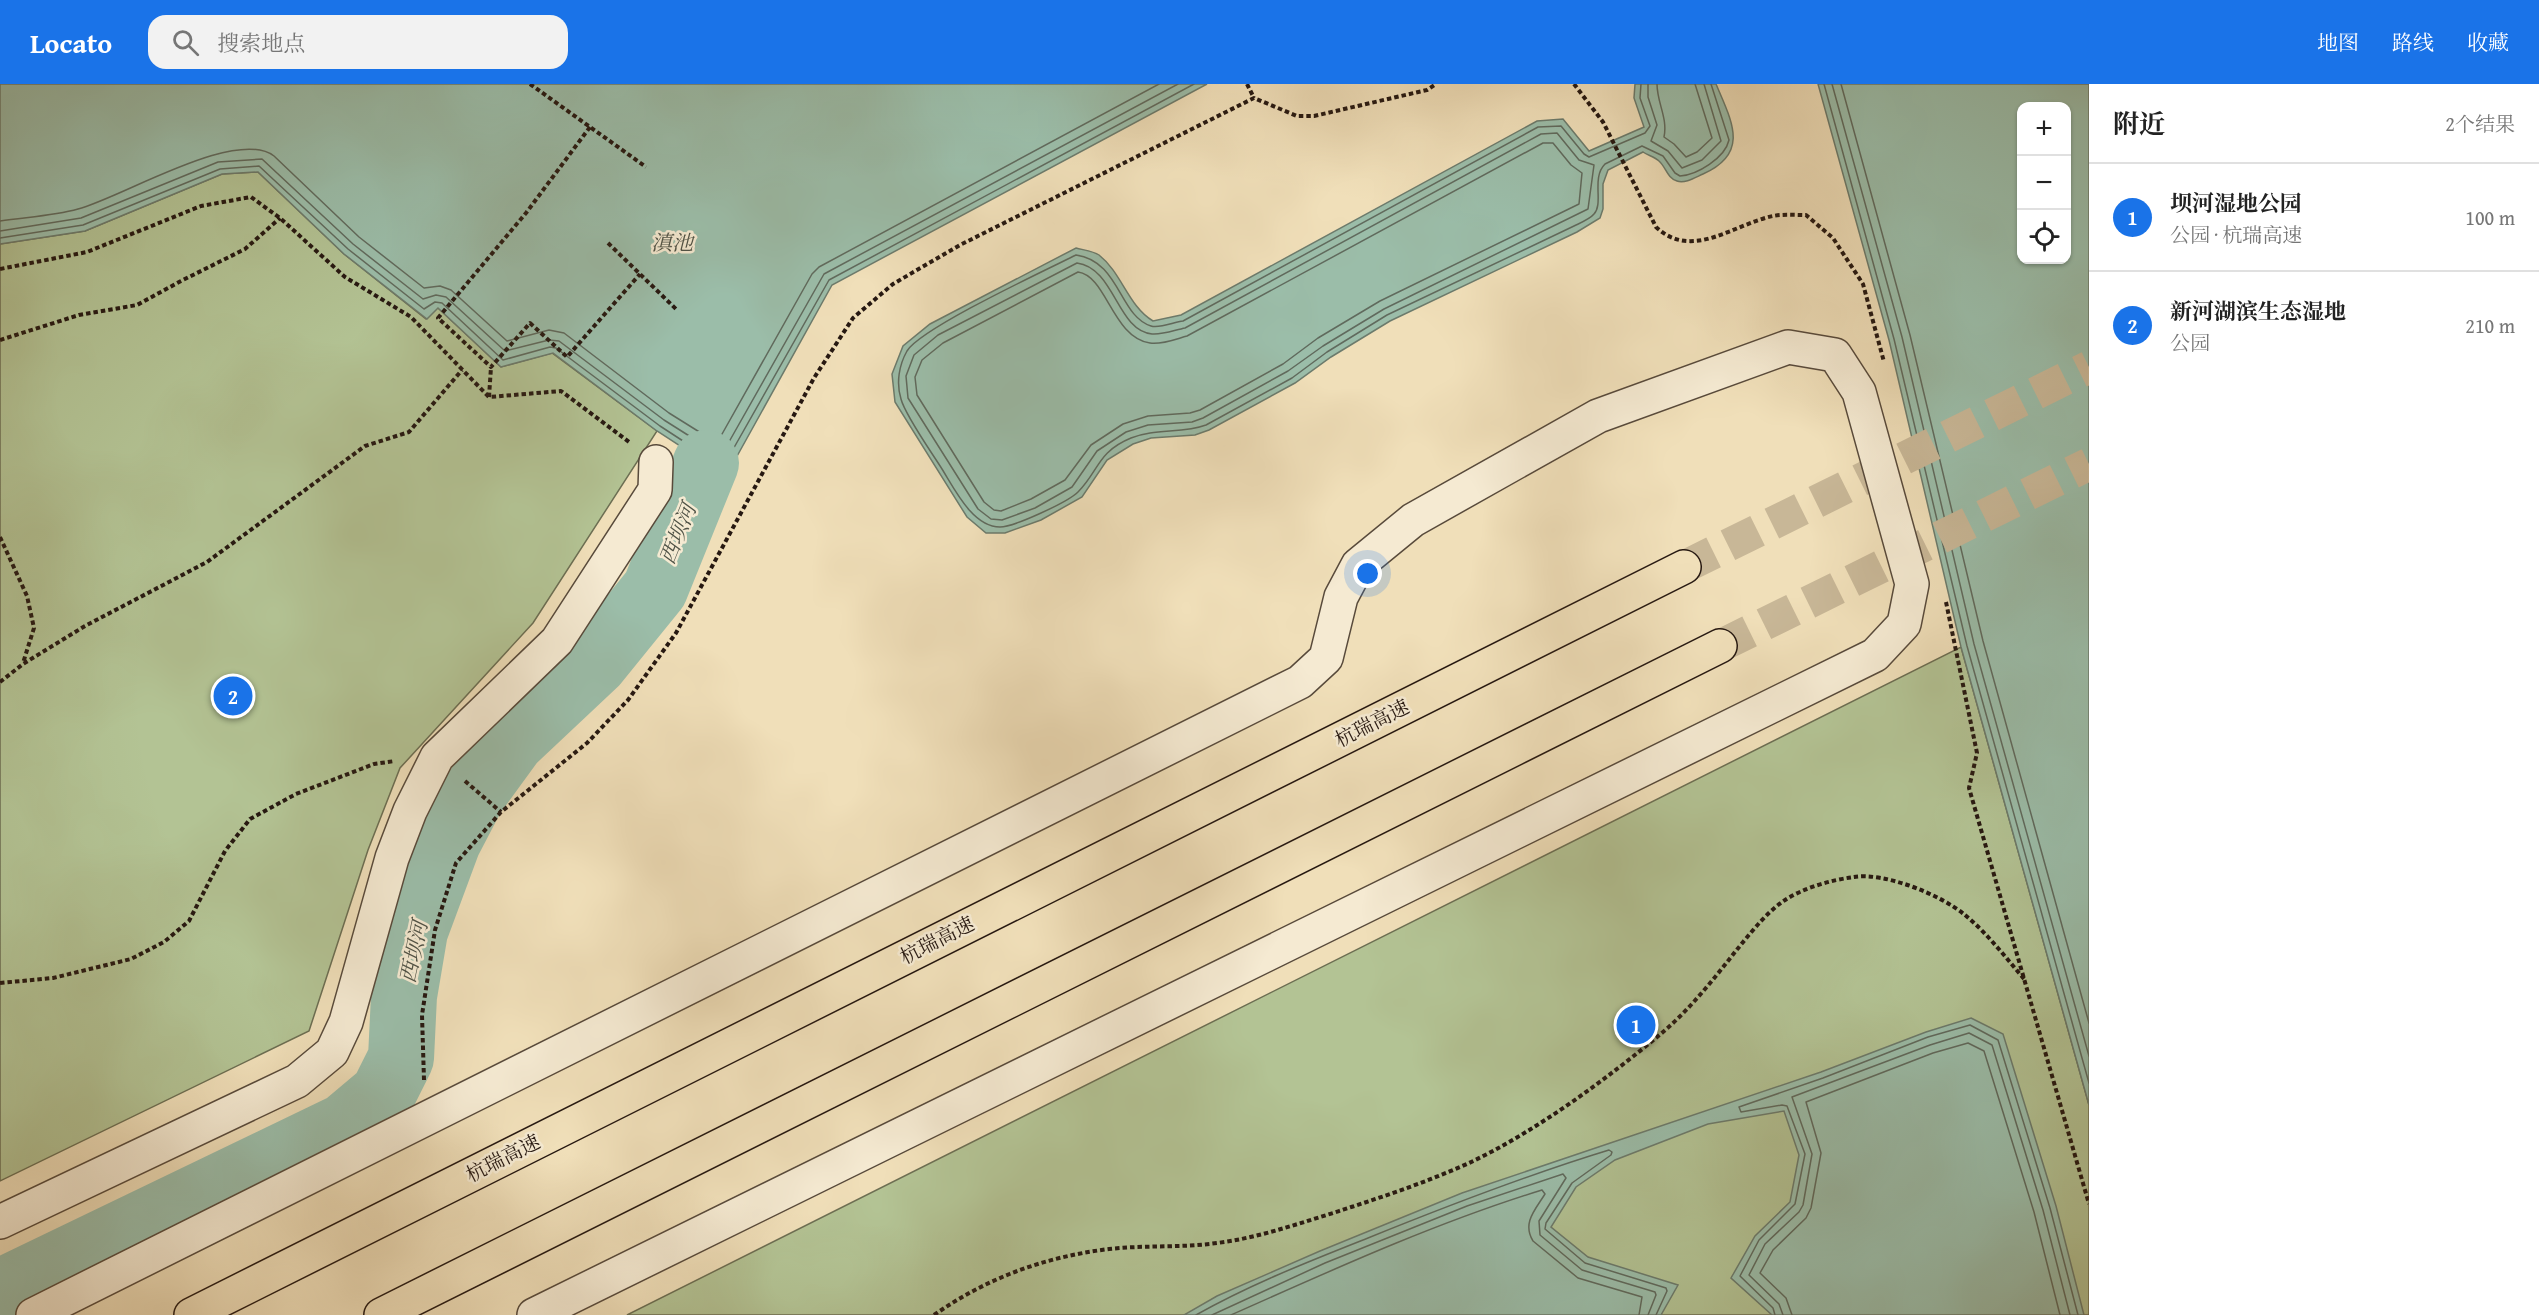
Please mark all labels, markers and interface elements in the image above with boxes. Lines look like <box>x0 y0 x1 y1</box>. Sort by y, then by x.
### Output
search box <box>148 15 568 69</box>
text: Locato <box>30 22 112 63</box>
icon: search <box>169 26 202 59</box>
text: 搜索地点 <box>217 27 305 59</box>
text: 地图 <box>2317 27 2359 58</box>
text: 路线 <box>2392 27 2434 58</box>
text: 收藏 <box>2467 27 2509 58</box>
map controls <box>2017 102 2071 264</box>
button: + <box>2017 102 2071 156</box>
text: 附近 <box>2113 104 2165 143</box>
text: 2个结果 <box>2445 109 2515 138</box>
button: − <box>2017 156 2071 210</box>
text: 坝河湿地公园 <box>2170 187 2302 219</box>
text: 1 <box>2127 203 2138 232</box>
text: 100 m <box>2465 203 2515 232</box>
button: locate <box>2017 210 2071 264</box>
text: 公园 · 杭瑞高速 <box>2170 220 2302 249</box>
water label: 滇池 <box>651 227 695 258</box>
text: 新河湖滨生态湿地 <box>2170 295 2346 327</box>
text: 2 <box>2127 311 2138 340</box>
text: 210 m <box>2465 311 2515 340</box>
text: 公园 <box>2170 328 2210 357</box>
water label: 西坝河 <box>651 495 705 569</box>
your location <box>1353 559 1382 588</box>
pin: 2 <box>214 674 252 718</box>
street label: 杭瑞高速 <box>1330 691 1414 754</box>
street label: 杭瑞高速 <box>895 908 979 971</box>
water label: 西坝河 <box>392 914 436 986</box>
pin: 1 <box>1616 1002 1656 1048</box>
street label: 杭瑞高速 <box>461 1126 545 1189</box>

